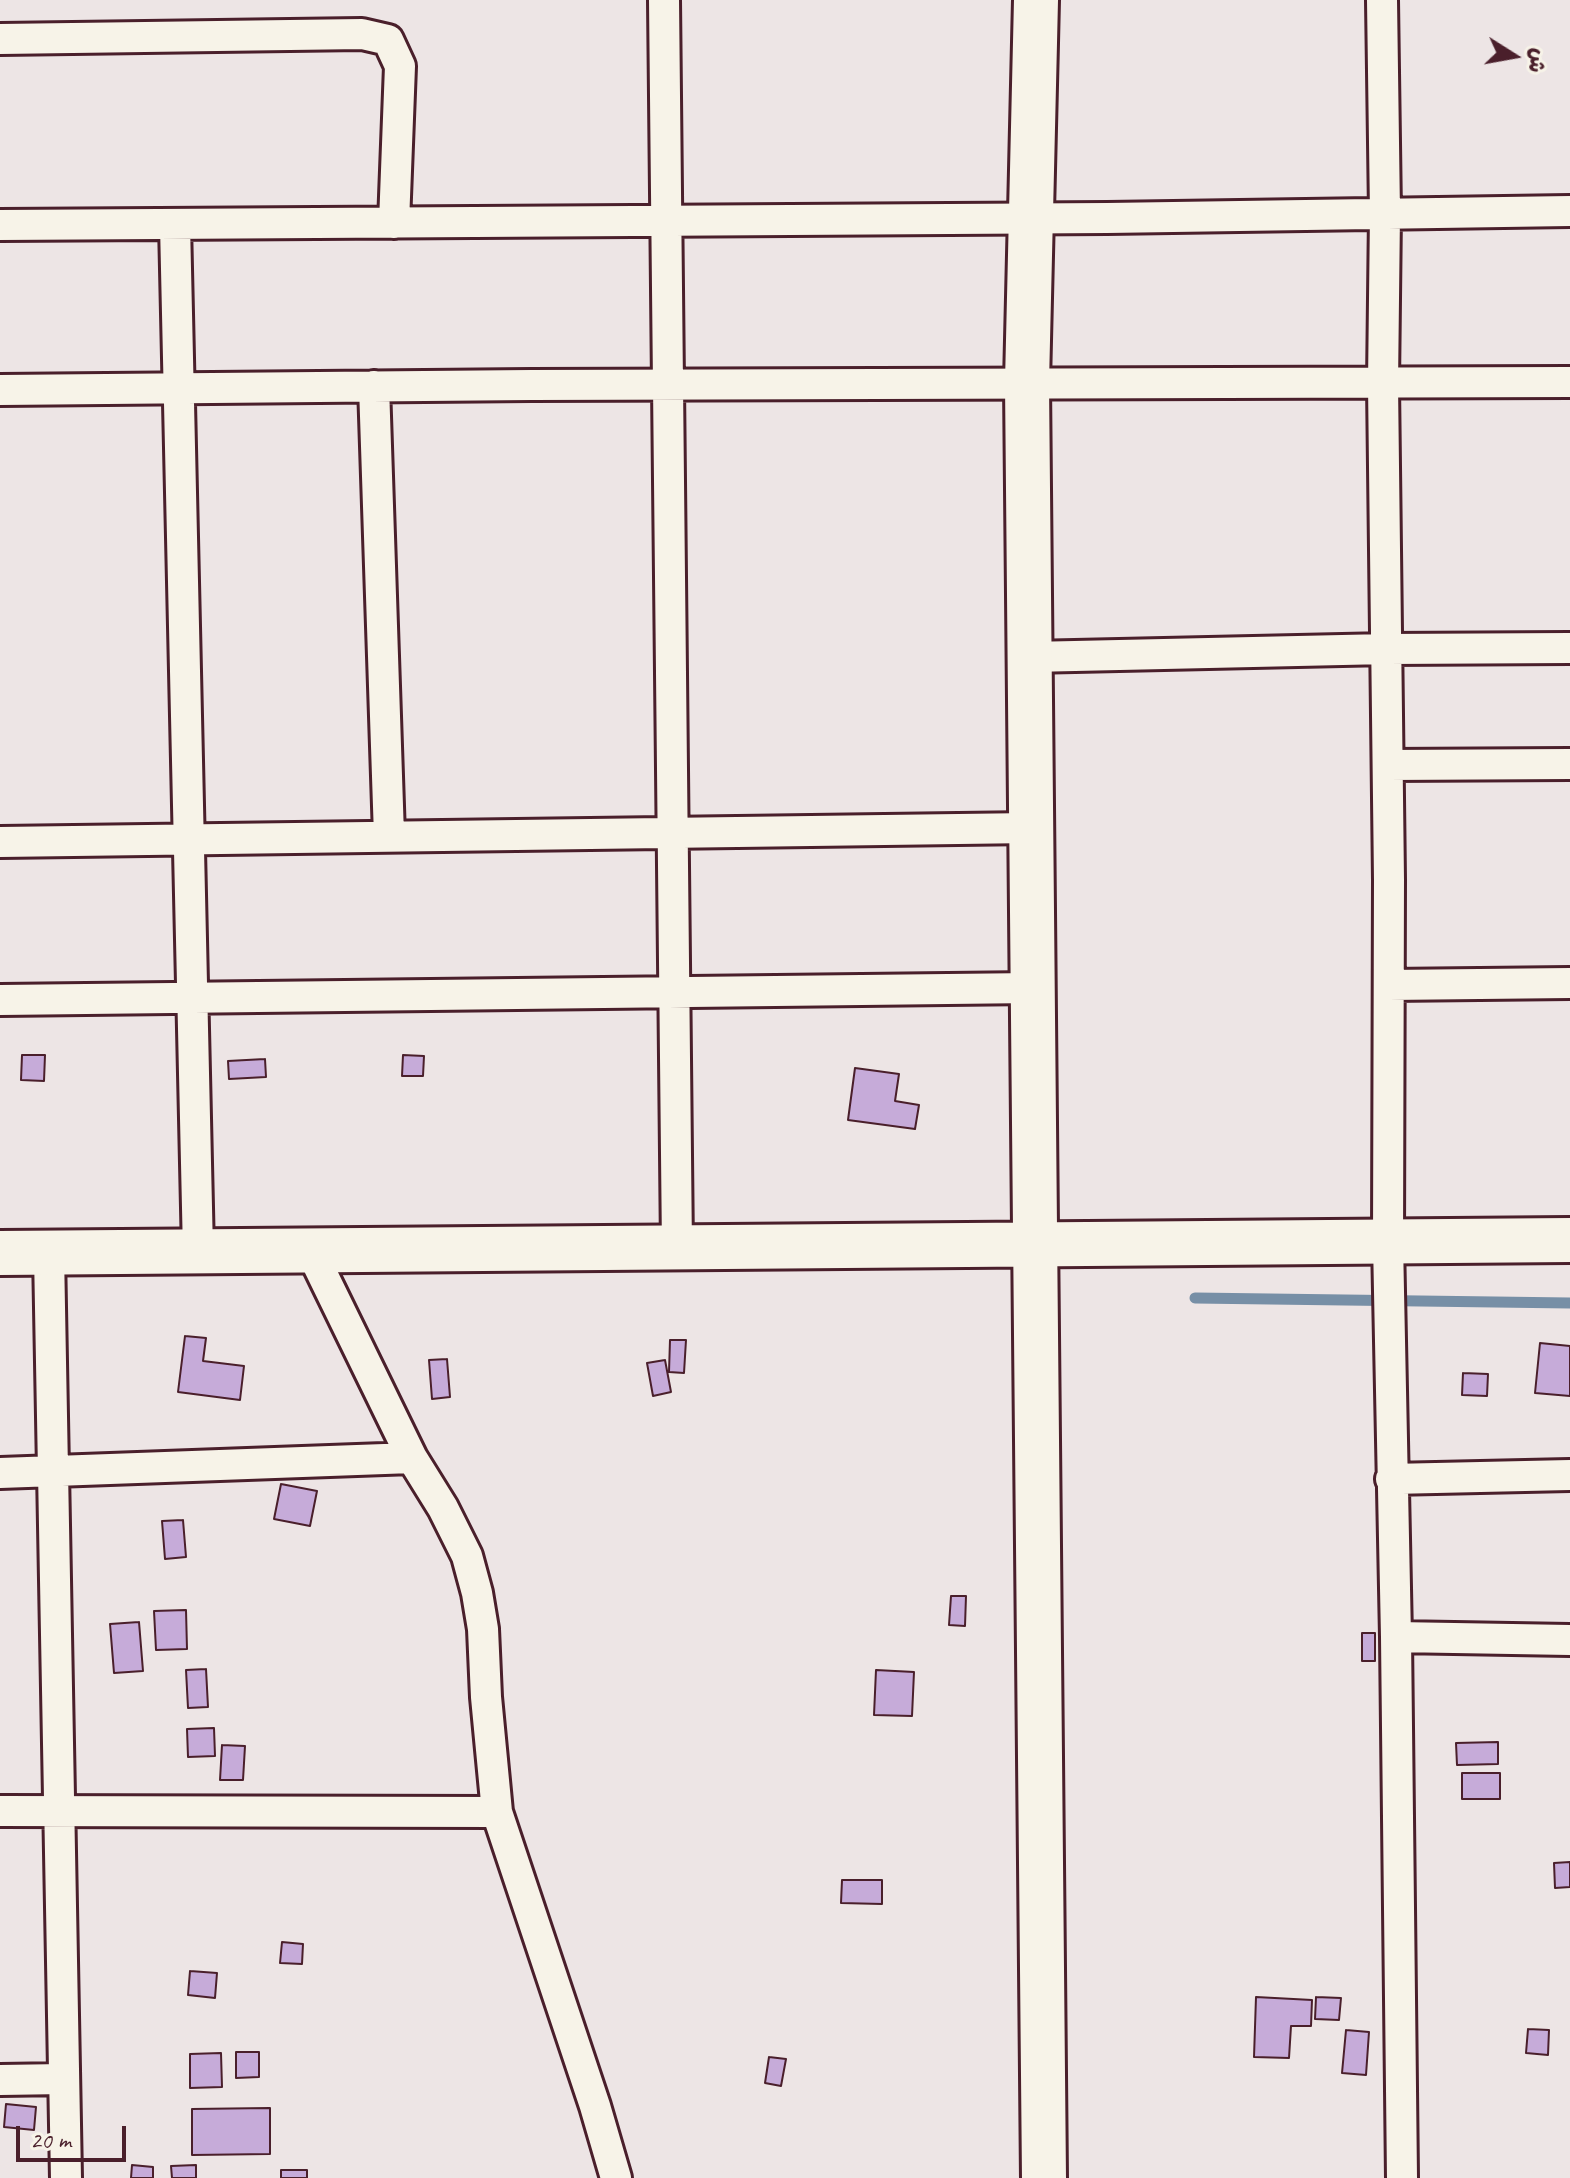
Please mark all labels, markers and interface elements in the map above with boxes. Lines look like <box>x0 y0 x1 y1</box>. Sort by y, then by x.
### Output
north arrow <box>1474 16 1554 96</box>
text: ش <box>1522 46 1554 75</box>
scale bar <box>20 2110 130 2160</box>
text: 20 m <box>30 2125 71 2155</box>

